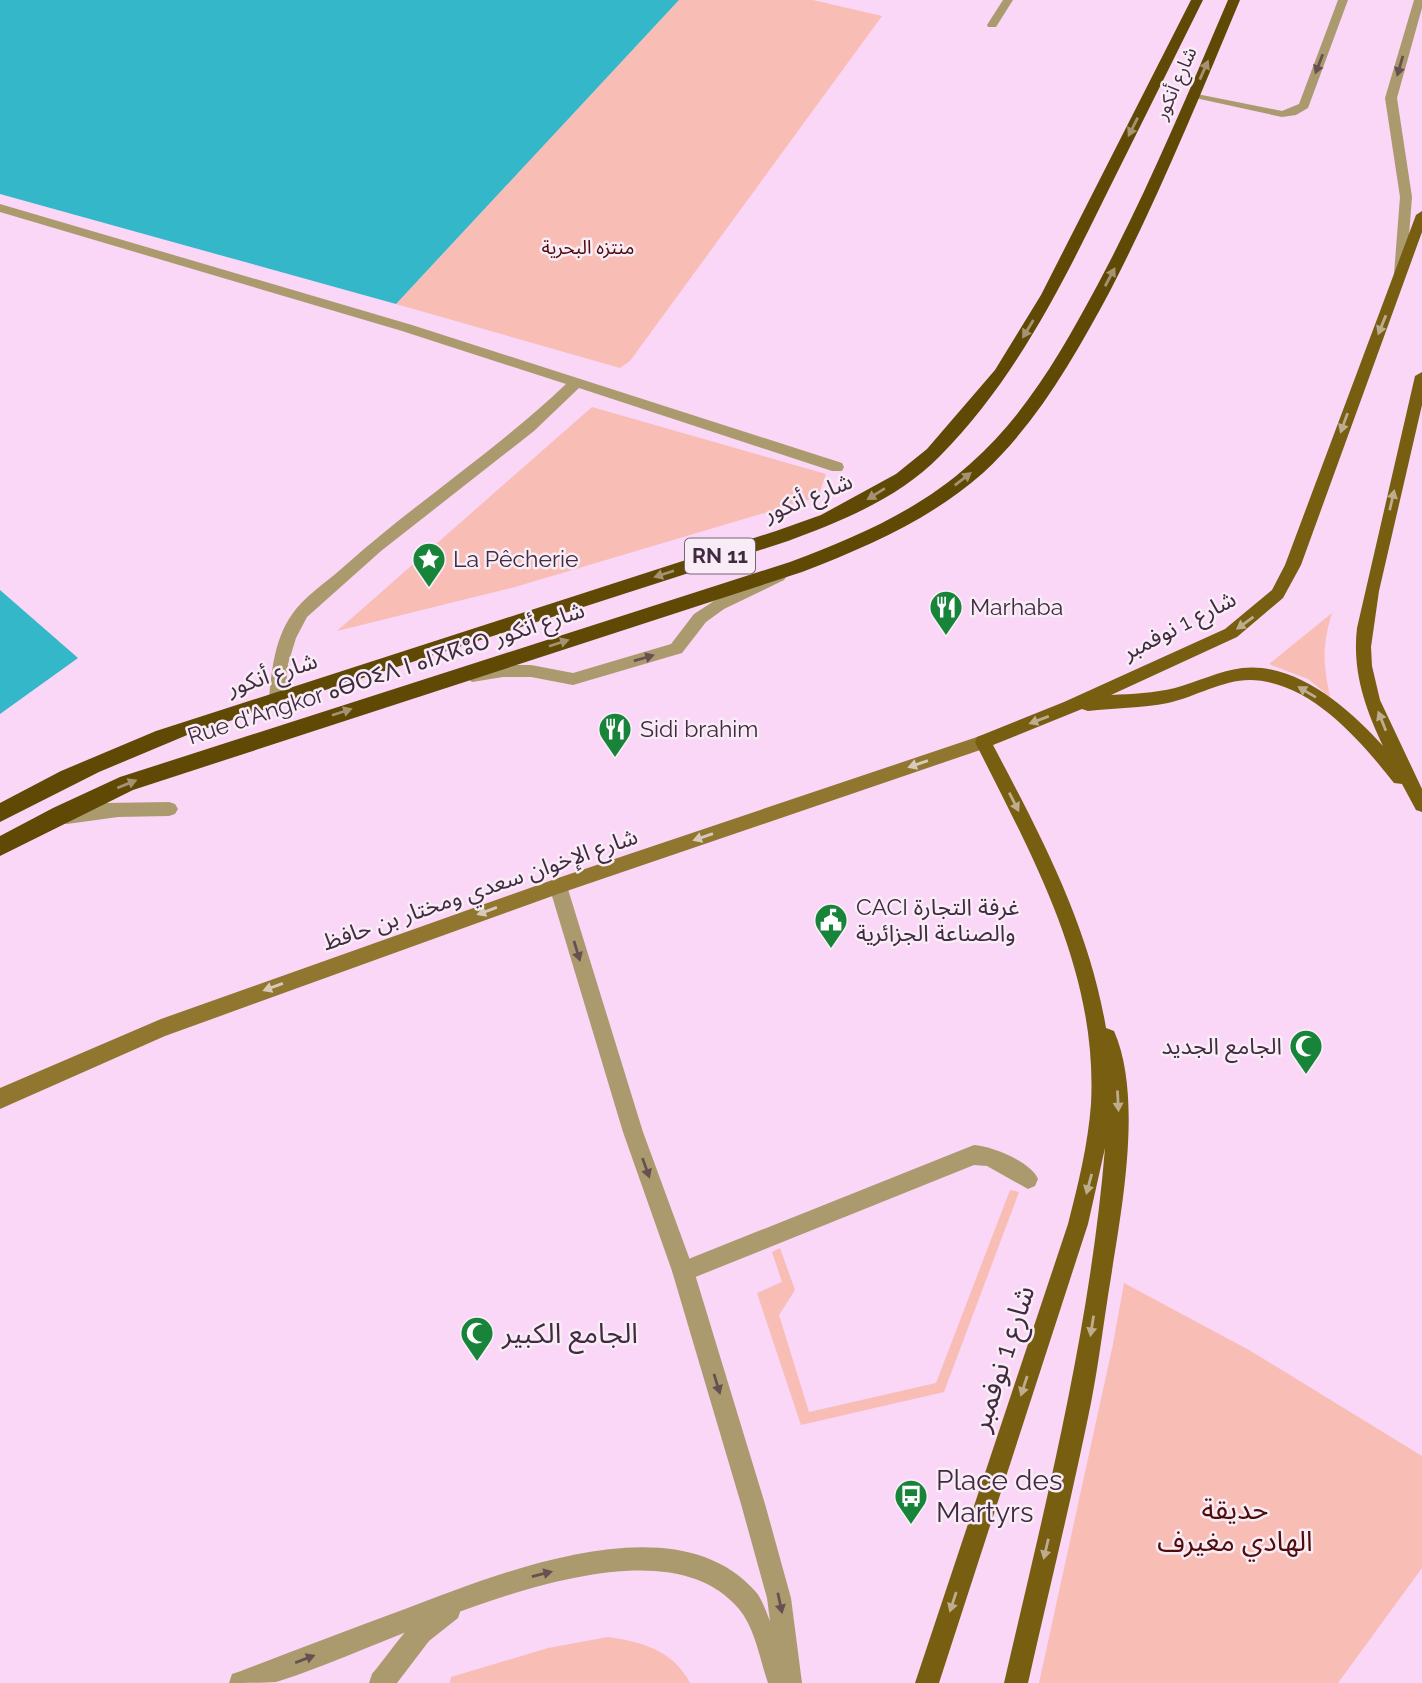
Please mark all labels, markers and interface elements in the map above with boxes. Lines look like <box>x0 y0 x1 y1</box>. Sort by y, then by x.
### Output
street label: شارع أنكور <box>1149 43 1203 125</box>
one-way arrow <box>1314 53 1325 74</box>
one-way arrow <box>1394 55 1405 77</box>
one-way arrow <box>1199 59 1210 80</box>
one-way arrow <box>1128 117 1139 137</box>
park label: منتزه البحرية <box>542 236 634 259</box>
one-way arrow <box>1104 267 1116 286</box>
one-way arrow <box>1376 315 1387 336</box>
one-way arrow <box>1022 319 1035 338</box>
one-way arrow <box>1338 413 1349 434</box>
street label: شارع أنكور <box>759 467 858 531</box>
one-way arrow <box>954 471 972 486</box>
one-way arrow <box>867 488 886 501</box>
one-way arrow <box>1387 489 1398 511</box>
road number: RN 11 <box>685 538 755 574</box>
place icon: La Pêcherie <box>410 540 448 589</box>
place label: La Pêcherie <box>453 545 579 572</box>
one-way arrow <box>653 569 674 580</box>
street label: شارع 1 نوفمبر <box>1116 584 1242 669</box>
restaurant icon: Marhaba <box>927 588 965 637</box>
place label: Marhaba <box>970 593 1063 620</box>
street label: Rue d'Angkor ⴰⴱⵔⵉⴷ ⵏ ⴰⵏⴳⴽⵓⵔ شارع أنكور <box>184 596 588 750</box>
one-way arrow <box>1236 615 1254 629</box>
one-way arrow <box>549 637 570 648</box>
street label: شارع أنكور <box>223 646 321 702</box>
one-way arrow <box>634 653 655 663</box>
one-way arrow <box>1297 686 1316 698</box>
one-way arrow <box>332 706 353 717</box>
restaurant icon: Sidi brahim <box>596 710 634 759</box>
one-way arrow <box>1376 710 1387 731</box>
one-way arrow <box>1029 714 1050 725</box>
place label: Sidi brahim <box>640 715 758 742</box>
one-way arrow <box>907 759 928 770</box>
one-way arrow <box>116 778 137 789</box>
one-way arrow <box>1009 792 1020 812</box>
street label: شارع الإخوان سعدي ومختار بن حافظ <box>319 822 642 959</box>
one-way arrow <box>692 832 713 843</box>
place label: CACI غرفة التجارة والصناعة الجزائرية <box>856 893 1019 947</box>
public building icon: CACI غرفة التجارة والصناعة الجزائرية <box>812 901 850 950</box>
one-way arrow <box>477 906 498 917</box>
one-way arrow <box>573 941 583 962</box>
one-way arrow <box>263 982 284 993</box>
mosque icon: الجامع الجديد <box>1287 1027 1325 1076</box>
place label: الجامع الجديد <box>1162 1032 1282 1063</box>
one-way arrow <box>1113 1090 1124 1112</box>
one-way arrow <box>641 1158 652 1179</box>
one-way arrow <box>1083 1173 1094 1195</box>
street label: شارع 1 نوفمبر <box>963 1281 1045 1437</box>
mosque icon: الجامع الكبير <box>458 1314 496 1363</box>
one-way arrow <box>1086 1315 1097 1337</box>
place label: الجامع الكبير <box>501 1317 638 1354</box>
one-way arrow <box>712 1374 722 1395</box>
one-way arrow <box>1019 1375 1029 1396</box>
place label: Place des Martyrs <box>936 1464 1062 1529</box>
bus stop icon: Place des Martyrs <box>892 1477 930 1526</box>
park label: حديقة الهادي مغيرف <box>1157 1493 1313 1562</box>
one-way arrow <box>1041 1538 1052 1560</box>
one-way arrow <box>531 1568 553 1579</box>
one-way arrow <box>948 1591 958 1612</box>
one-way arrow <box>774 1592 785 1614</box>
one-way arrow <box>294 1653 315 1664</box>

